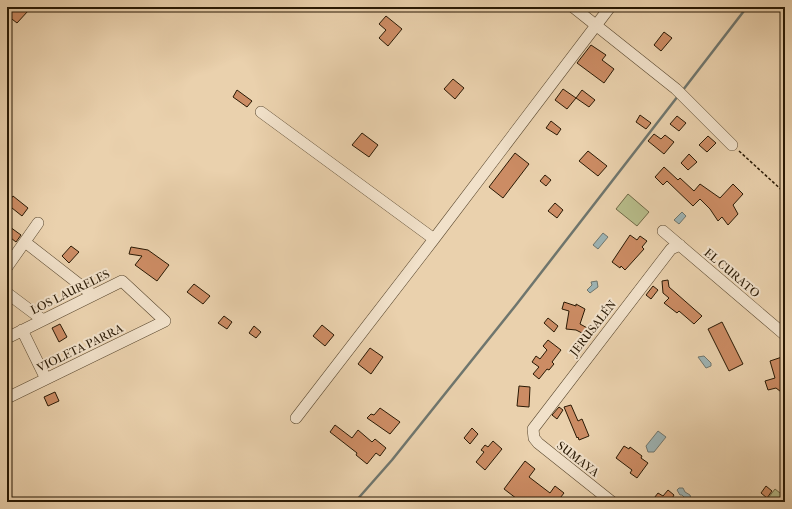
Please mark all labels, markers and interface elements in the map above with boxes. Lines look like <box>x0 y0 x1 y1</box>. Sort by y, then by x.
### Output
street label: EL CURATO <box>701 246 763 300</box>
street label: LOS LAURELES <box>28 267 112 317</box>
street label: JERUSALÉN <box>565 297 619 360</box>
street label: VIOLETA PARRA <box>34 321 126 375</box>
street label: SUMAYA <box>554 438 602 480</box>

